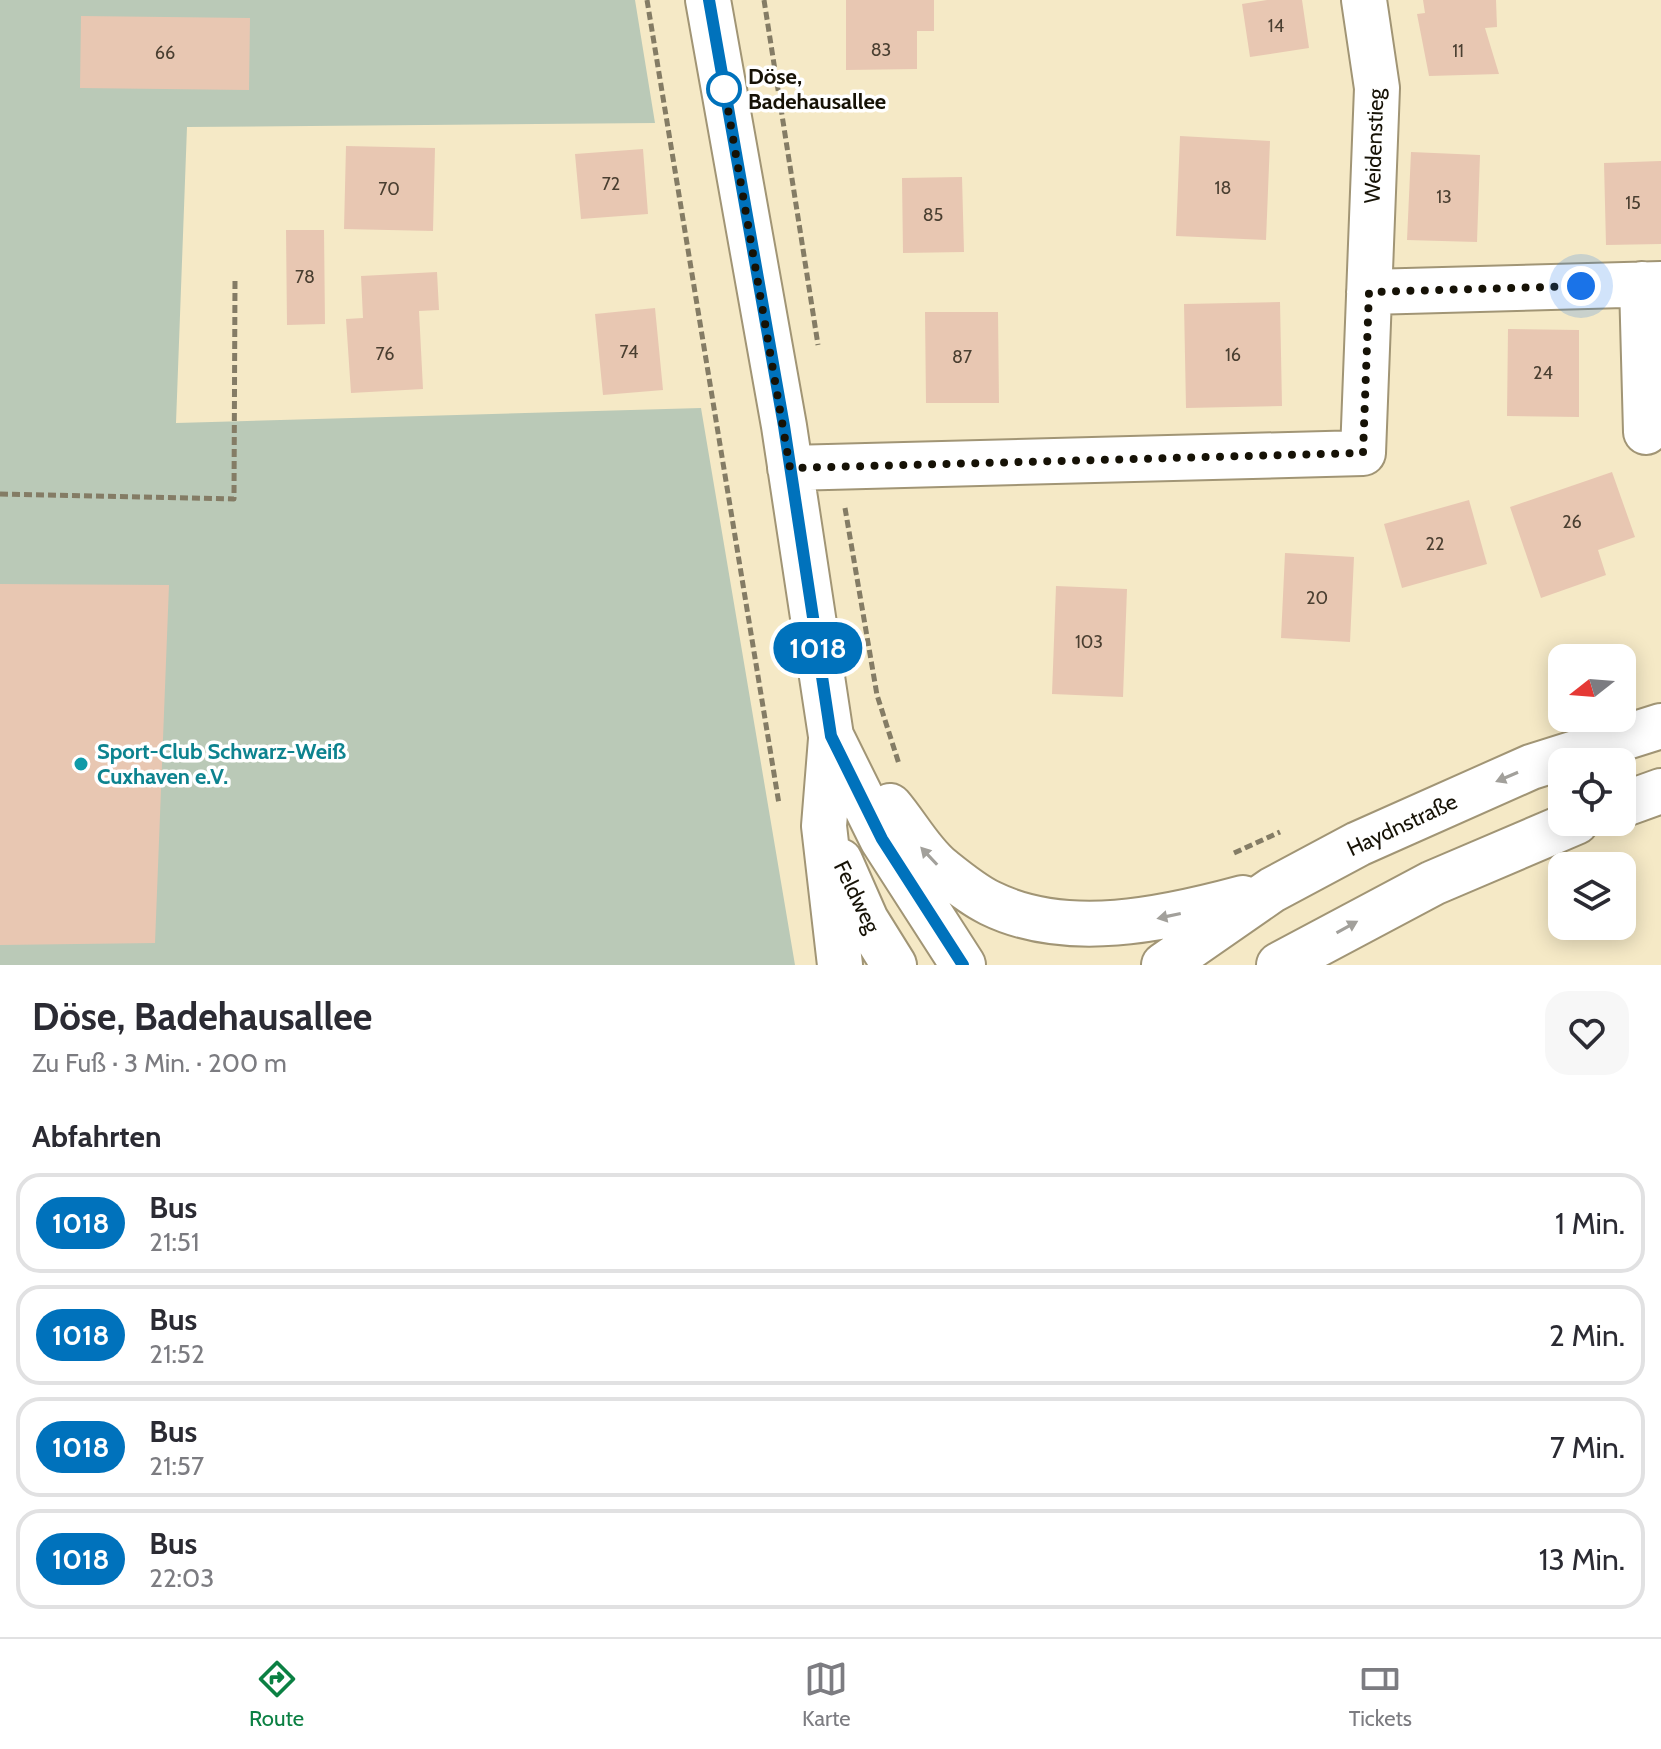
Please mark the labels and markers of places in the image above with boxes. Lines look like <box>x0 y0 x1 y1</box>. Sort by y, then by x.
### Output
place label: Döse, Badehausallee <box>748 63 886 115</box>
marker: Döse, Badehausallee <box>707 72 741 106</box>
place label: Sport-Club Schwarz-Weiß Cuxhaven e.V. <box>97 738 346 790</box>
marker: Sport-Club Schwarz-Weiß Cuxhaven e.V. <box>72 755 90 773</box>

